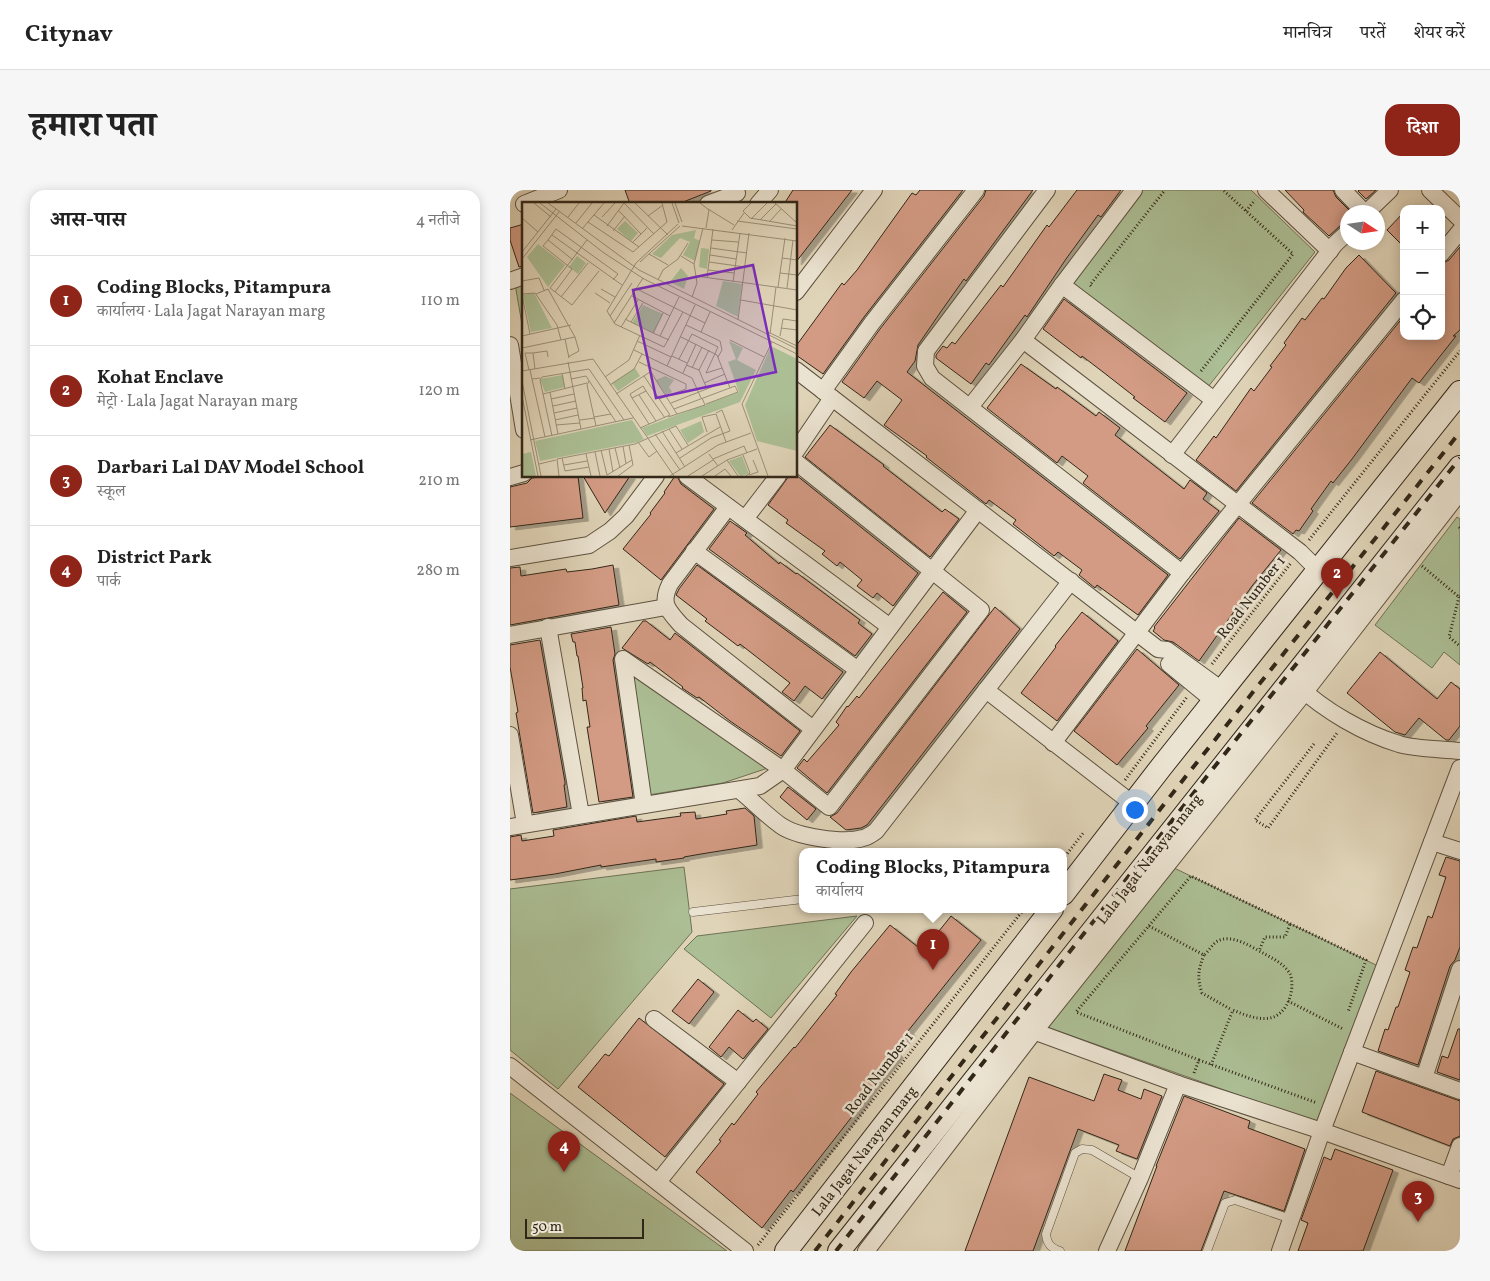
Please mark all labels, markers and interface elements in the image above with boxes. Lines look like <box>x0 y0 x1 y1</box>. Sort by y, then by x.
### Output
text: Citynav <box>25 18 113 52</box>
text: मानचित्र <box>1283 21 1332 46</box>
text: परतें <box>1360 21 1386 46</box>
text: शेयर करें <box>1414 21 1465 46</box>
text: हमारा पता <box>30 103 156 151</box>
button: दिशा <box>1385 104 1460 156</box>
inset map <box>522 202 798 478</box>
north arrow <box>1340 205 1385 250</box>
map controls <box>1400 205 1445 340</box>
button: + <box>1400 205 1445 250</box>
text: आस-पास <box>50 206 126 235</box>
text: 4 नतीजे <box>416 210 460 232</box>
button: − <box>1400 250 1445 295</box>
text: Coding Blocks, Pitampura <box>97 275 331 301</box>
text: 1 <box>63 290 69 312</box>
text: 110 m <box>421 290 460 312</box>
button: locate <box>1400 295 1445 340</box>
text: कार्यालय · Lala Jagat Narayan marg <box>97 301 325 323</box>
text: Kohat Enclave <box>97 365 223 391</box>
text: 2 <box>62 380 70 402</box>
text: 120 m <box>418 380 460 402</box>
text: मेट्रो · Lala Jagat Narayan marg <box>97 391 298 413</box>
text: Darbari Lal DAV Model School <box>97 455 364 481</box>
text: 3 <box>62 470 70 492</box>
text: 210 m <box>418 470 460 492</box>
text: स्कूल <box>97 481 126 503</box>
text: District Park <box>97 545 212 571</box>
street label: Road Number 1 <box>1213 552 1291 644</box>
pin: 2 <box>1321 558 1353 599</box>
text: 4 <box>61 560 71 582</box>
text: 280 m <box>416 560 460 582</box>
text: पार्क <box>97 571 121 593</box>
street label: Lala Jagat Narayan marg <box>1092 790 1208 930</box>
your location <box>1122 797 1148 823</box>
popup <box>799 848 1067 913</box>
text: Coding Blocks, Pitampura <box>816 855 1050 881</box>
text: कार्यालय <box>816 881 864 903</box>
pin: 1 <box>917 929 949 970</box>
street label: Road Number 1 <box>841 1028 919 1120</box>
street label: Lala Jagat Narayan marg <box>807 1082 923 1222</box>
pin: 4 <box>548 1131 580 1172</box>
pin: 3 <box>1402 1181 1434 1222</box>
scale bar <box>525 1216 644 1239</box>
text: 50 m <box>532 1218 562 1237</box>

